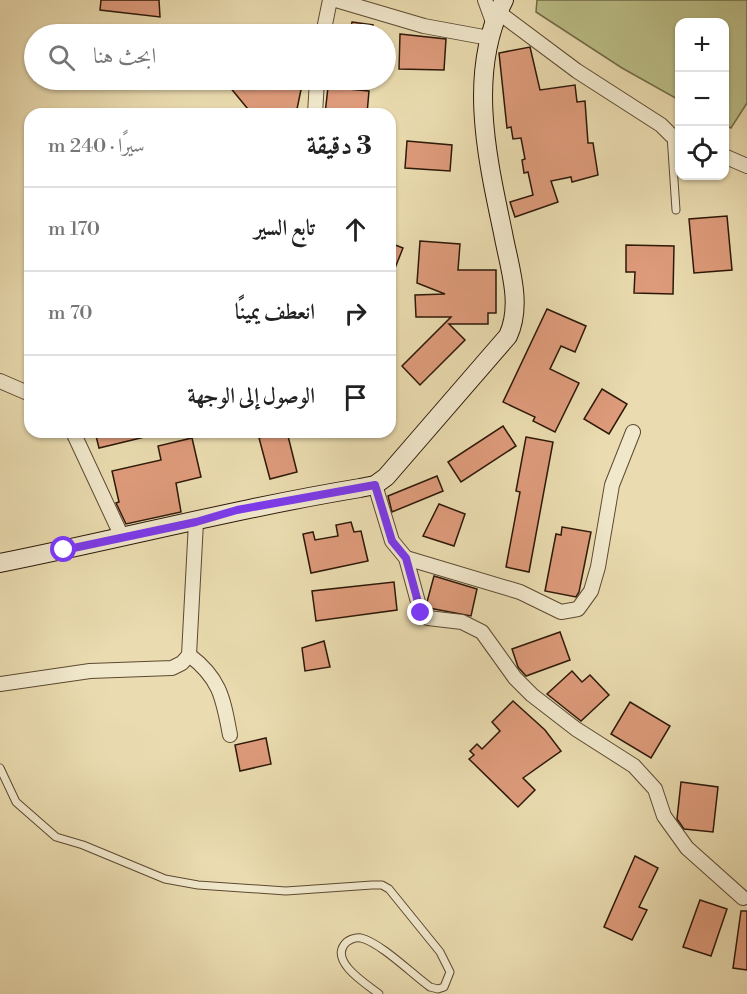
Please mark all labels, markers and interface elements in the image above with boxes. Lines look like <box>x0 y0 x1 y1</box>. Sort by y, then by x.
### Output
map controls <box>675 18 729 180</box>
button: + <box>675 18 729 72</box>
search box <box>24 24 396 90</box>
icon: search <box>45 41 78 74</box>
text: ابحث هنا <box>93 43 156 70</box>
button: − <box>675 72 729 126</box>
button: locate <box>675 126 729 180</box>
text: 3 دقيقة <box>307 130 372 162</box>
text: سيرًا · 240 m <box>48 134 145 159</box>
icon: ahead <box>339 213 372 246</box>
text: تابع السير <box>254 215 315 242</box>
text: 170 m <box>48 217 100 242</box>
icon: right <box>339 297 372 330</box>
text: انعطف يمينًا <box>235 299 315 326</box>
text: 70 m <box>48 301 93 326</box>
icon: arrive <box>339 381 372 414</box>
text: الوصول إلى الوجهة <box>187 383 315 410</box>
route start <box>50 536 76 562</box>
route end <box>407 599 433 625</box>

